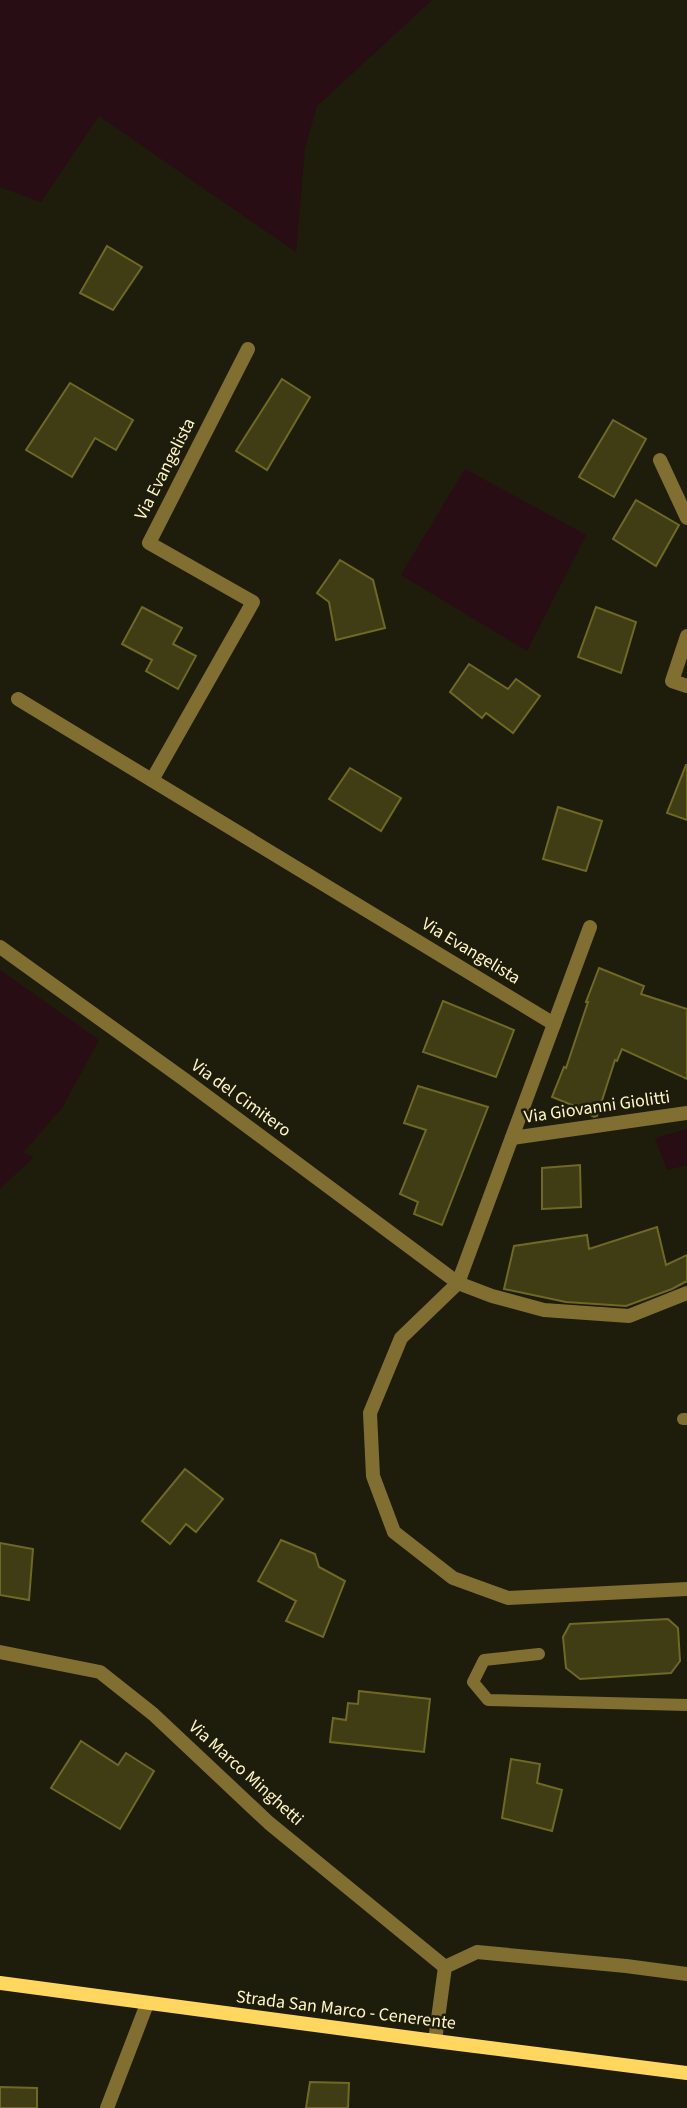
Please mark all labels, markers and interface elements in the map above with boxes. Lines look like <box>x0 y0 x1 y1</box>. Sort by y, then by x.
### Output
street label: Via Evangelista <box>129 414 201 524</box>
street label: Via Evangelista <box>417 912 525 990</box>
street label: Via del Cimitero <box>186 1053 296 1143</box>
street label: Via Giovanni Giolitti <box>522 1084 672 1130</box>
street label: Via Marco Minghetti <box>183 1715 309 1831</box>
street label: Strada San Marco - Cenerente <box>235 1984 457 2036</box>

